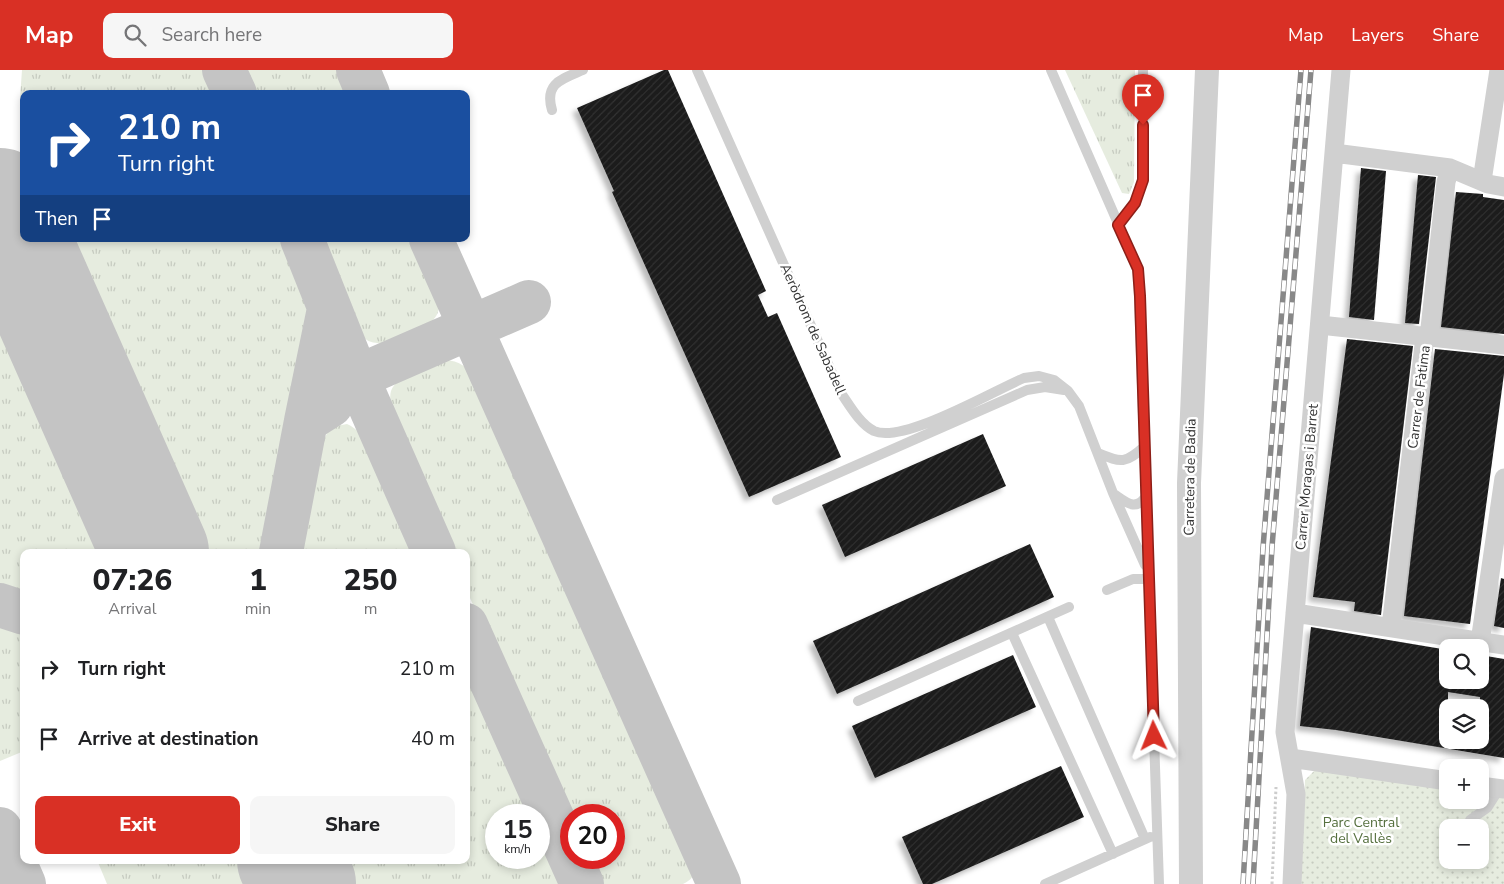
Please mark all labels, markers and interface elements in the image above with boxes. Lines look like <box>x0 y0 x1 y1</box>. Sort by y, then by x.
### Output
search box <box>103 13 453 58</box>
text: Map <box>25 19 73 51</box>
icon: search <box>121 21 149 49</box>
text: Search here <box>161 22 262 48</box>
text: Map <box>1288 23 1323 47</box>
text: Layers <box>1351 23 1404 47</box>
text: Share <box>1432 23 1479 47</box>
pin <box>1122 74 1164 125</box>
icon: arrive <box>1129 81 1157 109</box>
text: 210 m <box>118 104 221 151</box>
icon: right <box>35 110 100 175</box>
text: Turn right <box>118 149 214 179</box>
icon: arrive <box>88 205 116 233</box>
text: Then <box>35 206 78 232</box>
street label: Aeròdrom de Sabadell <box>776 261 851 398</box>
street label: Carrer de Fàtima <box>1403 344 1435 450</box>
street label: Carrer Moragas i Barret <box>1291 403 1323 551</box>
street label: Carretera de Badia <box>1179 418 1201 536</box>
text: 07:26 <box>92 560 172 601</box>
text: 1 <box>249 560 267 601</box>
text: 250 <box>344 560 398 601</box>
text: Arrival <box>108 598 156 620</box>
text: min <box>245 598 271 620</box>
text: m <box>364 598 377 620</box>
map controls <box>1439 639 1489 869</box>
button: search <box>1439 639 1489 689</box>
icon: right <box>35 655 63 683</box>
text: Turn right <box>78 656 165 682</box>
text: 210 m <box>400 656 455 682</box>
button: layers <box>1439 699 1489 749</box>
position arrow <box>1127 709 1179 761</box>
icon: arrive <box>35 725 63 753</box>
text: Arrive at destination <box>78 726 259 752</box>
text: 40 m <box>411 726 455 752</box>
button: + <box>1439 759 1489 809</box>
button: Exit <box>35 796 240 854</box>
button: Share <box>250 796 455 854</box>
speed limit sign: 20 <box>560 804 625 869</box>
text: 15 <box>502 813 533 847</box>
park label: Parc Central del Vallès <box>1323 813 1400 848</box>
button: − <box>1439 819 1489 869</box>
text: km/h <box>504 841 531 857</box>

